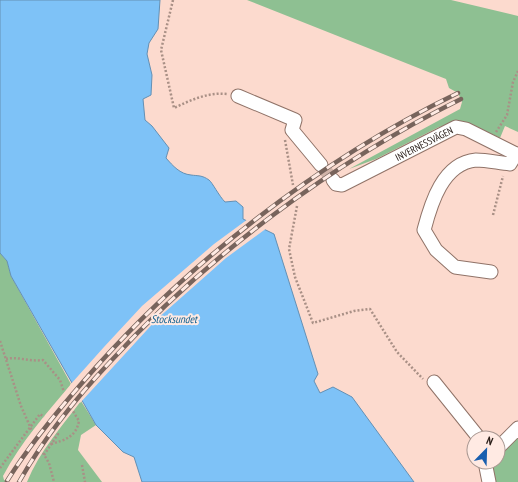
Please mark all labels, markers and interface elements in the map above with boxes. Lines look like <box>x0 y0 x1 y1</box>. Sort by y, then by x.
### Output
street label: INVERNESSVÄGEN <box>393 123 455 163</box>
water label: Stocksundet <box>151 312 199 326</box>
north arrow <box>466 430 506 470</box>
text: N <box>484 433 495 448</box>

